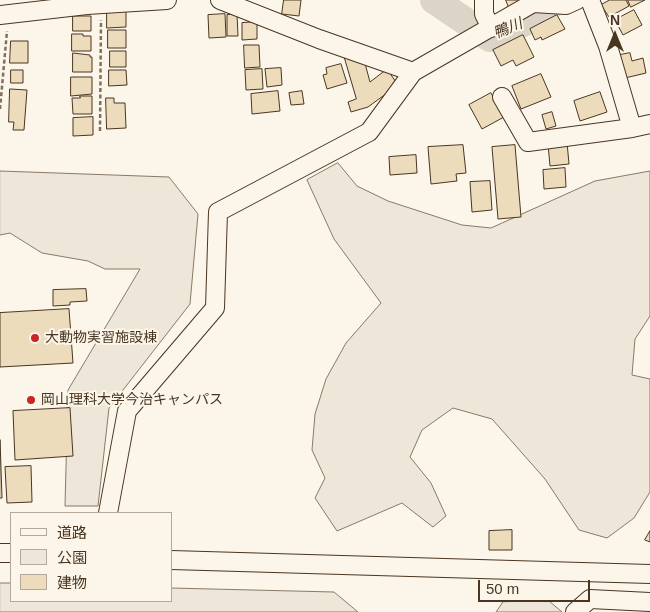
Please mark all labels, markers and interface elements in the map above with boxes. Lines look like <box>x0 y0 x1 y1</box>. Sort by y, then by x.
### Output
north arrow <box>590 10 640 60</box>
text: N <box>610 12 620 28</box>
water label: 鴨川 <box>491 15 525 43</box>
place label: 大動物実習施設棟 <box>45 330 157 346</box>
marker: 大動物実習施設棟 <box>29 332 41 344</box>
place label: 岡山理科大学今治キャンパス <box>41 392 223 408</box>
marker: 岡山理科大学今治キャンパス <box>25 394 37 406</box>
legend <box>10 512 172 602</box>
text: 道路 <box>57 524 87 541</box>
text: 公園 <box>57 549 87 566</box>
scale bar <box>480 570 592 602</box>
text: 建物 <box>57 574 87 591</box>
text: 50 m <box>486 580 519 597</box>

